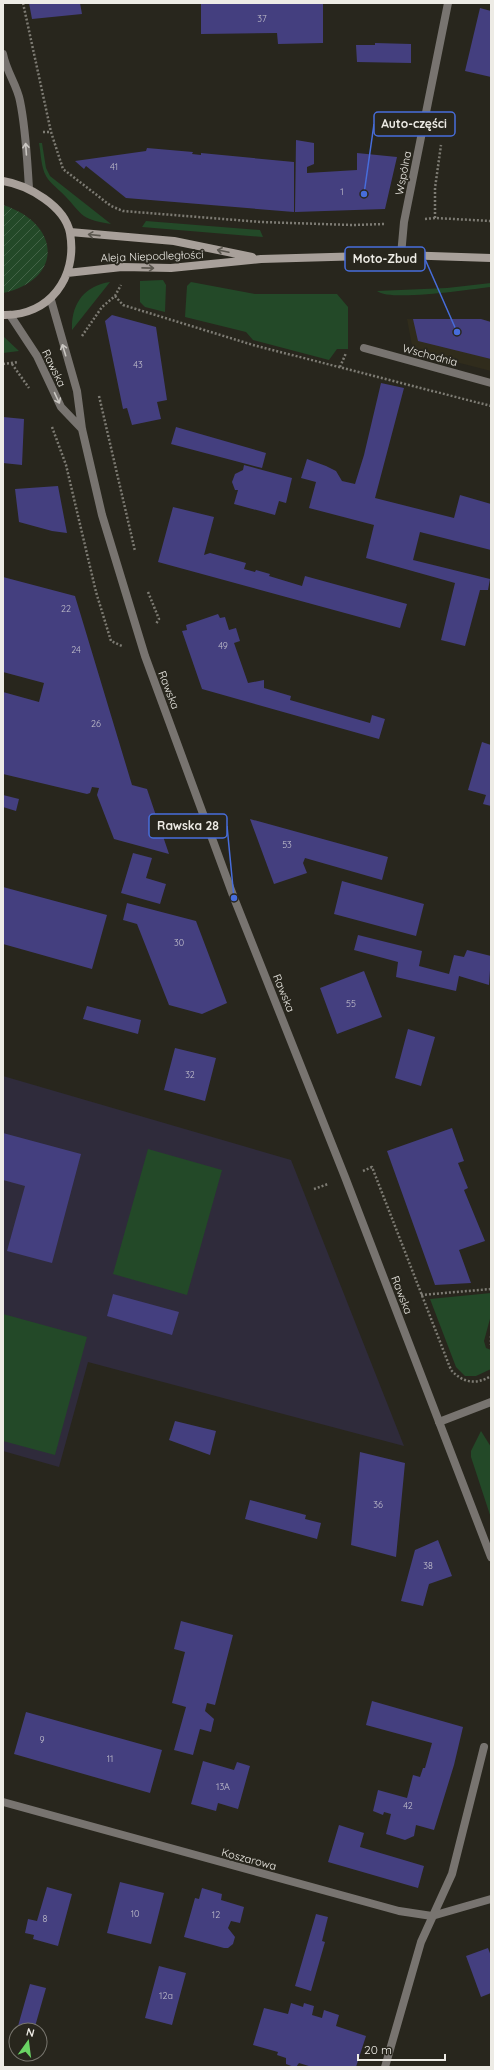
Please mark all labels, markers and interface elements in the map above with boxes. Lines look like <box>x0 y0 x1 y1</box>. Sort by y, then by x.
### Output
house number: 37 <box>257 13 267 24</box>
callout: Auto-części <box>374 112 455 136</box>
text: Auto-części <box>381 116 447 131</box>
one-way arrow <box>23 143 30 156</box>
street label: Wspólna <box>392 150 414 196</box>
house number: 41 <box>110 161 118 172</box>
house number: 1 <box>340 186 344 197</box>
one-way arrow <box>88 231 101 239</box>
street label: Aleja Niepodległości <box>100 247 204 265</box>
one-way arrow <box>216 247 229 255</box>
callout: Moto-Zbud <box>345 247 425 271</box>
text: Moto-Zbud <box>353 251 417 266</box>
one-way arrow <box>141 264 154 272</box>
street label: Wschodnia <box>401 341 459 369</box>
one-way arrow <box>60 344 68 356</box>
street label: Rawska <box>39 347 69 389</box>
house number: 43 <box>133 359 143 370</box>
one-way arrow <box>53 391 61 403</box>
house number: 22 <box>61 603 71 614</box>
house number: 49 <box>218 640 228 651</box>
house number: 24 <box>71 644 81 655</box>
street label: Rawska <box>155 669 183 711</box>
house number: 26 <box>91 718 101 729</box>
callout: Rawska 28 <box>149 814 227 838</box>
text: Rawska 28 <box>157 818 219 833</box>
house number: 53 <box>282 839 292 850</box>
house number: 30 <box>174 937 184 948</box>
street label: Rawska <box>270 972 298 1014</box>
house number: 55 <box>346 998 356 1009</box>
house number: 32 <box>185 1069 195 1080</box>
street label: Rawska <box>388 1274 416 1316</box>
house number: 36 <box>373 1499 383 1510</box>
house number: 38 <box>423 1560 433 1571</box>
house number: 9 <box>39 1734 45 1745</box>
house number: 11 <box>107 1753 113 1764</box>
house number: 13A <box>216 1781 230 1792</box>
house number: 42 <box>403 1800 413 1811</box>
street label: Koszarowa <box>220 1845 278 1873</box>
house number: 10 <box>131 1908 139 1919</box>
house number: 12 <box>212 1909 220 1920</box>
house number: 8 <box>43 1913 48 1924</box>
house number: 12a <box>159 1990 173 2001</box>
north arrow <box>8 2022 48 2062</box>
text: N <box>25 2025 36 2040</box>
scale bar <box>358 2036 445 2062</box>
text: 20 m <box>364 2042 392 2057</box>

